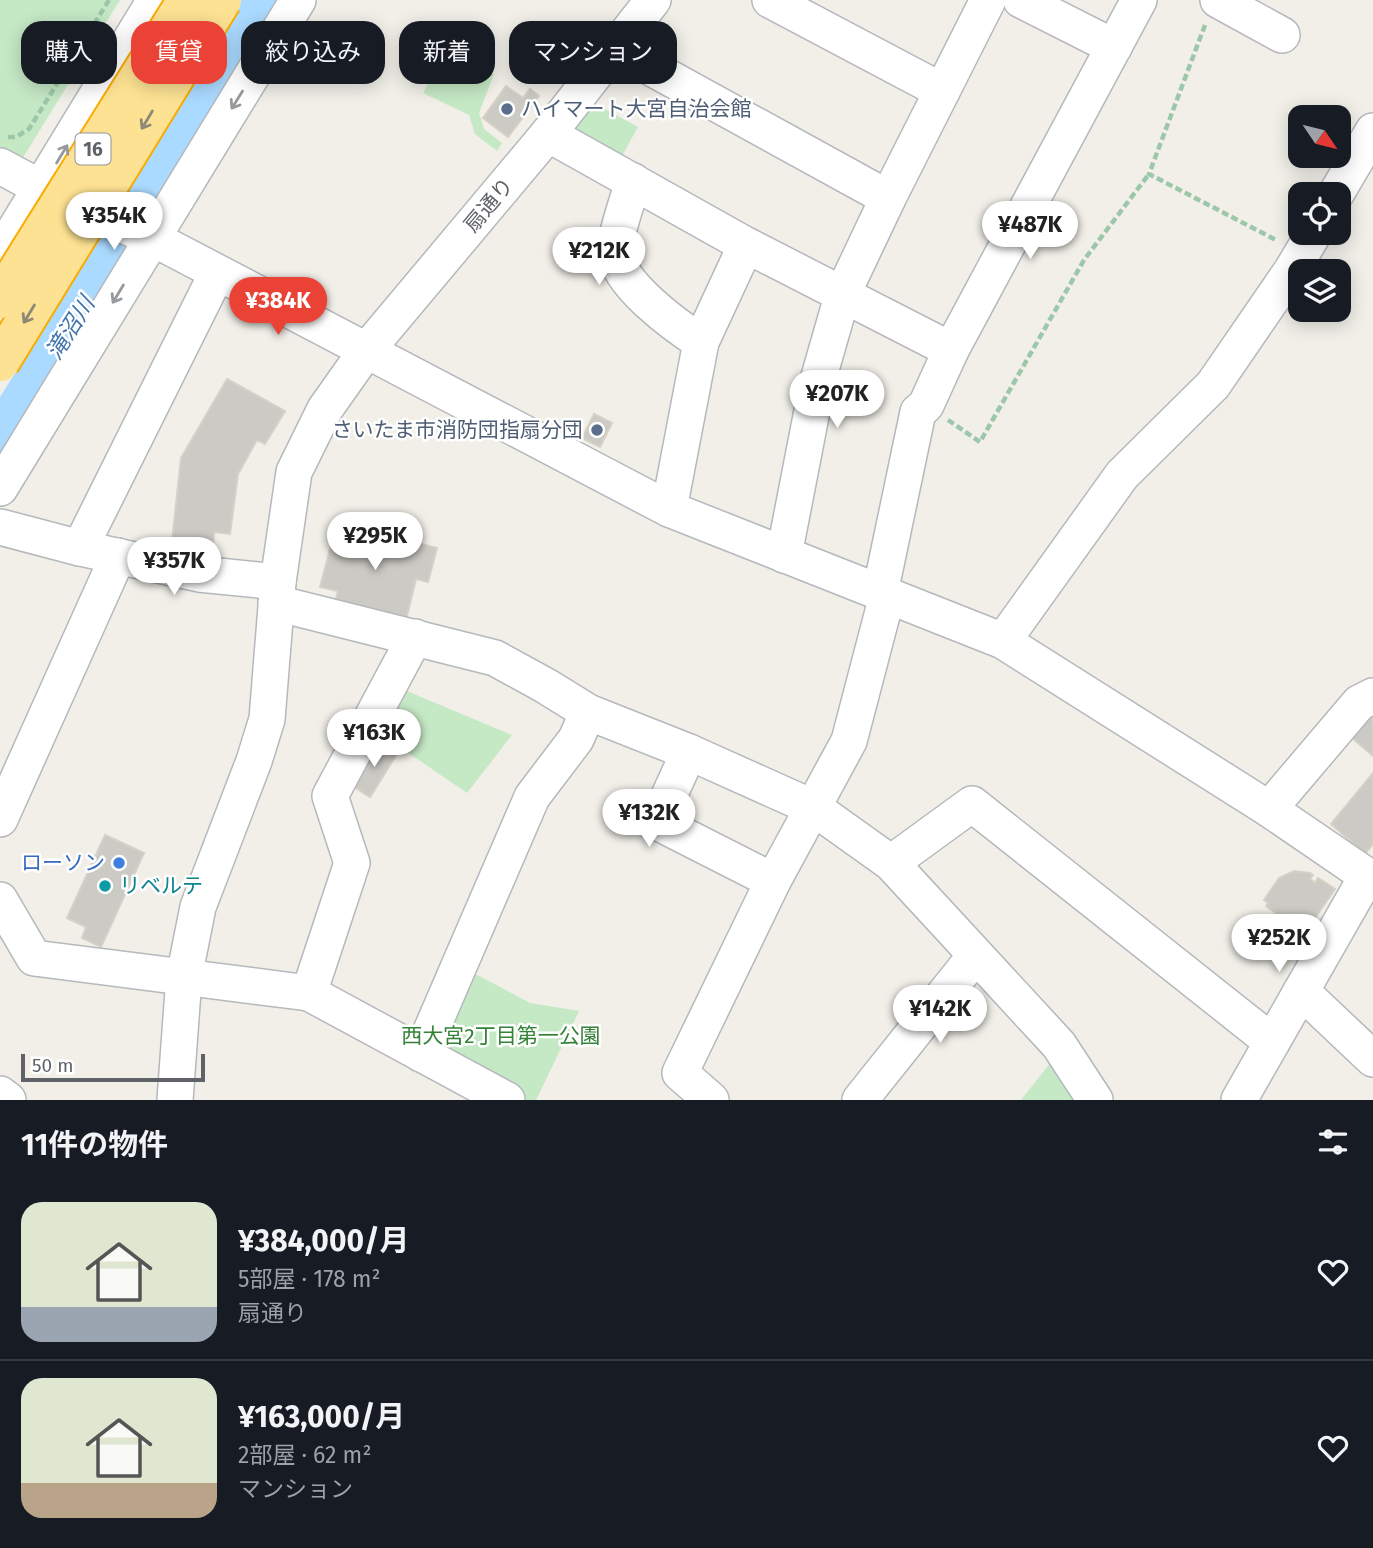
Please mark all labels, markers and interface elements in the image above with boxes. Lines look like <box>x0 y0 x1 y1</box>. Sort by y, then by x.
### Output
chip: 購入 <box>21 21 117 84</box>
chip: 賃貸 <box>131 21 227 84</box>
chip: 絞り込み <box>241 21 385 84</box>
chip: 新着 <box>399 21 495 84</box>
chip: マンション <box>509 21 677 84</box>
one-way arrow <box>229 89 243 109</box>
place label: ハイマート大宮自治会館 <box>521 96 752 122</box>
marker: ハイマート大宮自治会館 <box>499 101 515 117</box>
north arrow <box>1288 105 1351 168</box>
map controls <box>1288 105 1351 322</box>
one-way arrow <box>140 110 154 130</box>
road number: 16 <box>76 134 110 164</box>
one-way arrow <box>55 145 69 165</box>
street label: 扇通り <box>459 173 519 237</box>
button: locate <box>1288 182 1351 245</box>
pin: ¥354K <box>65 192 163 252</box>
text: ¥354K <box>82 201 146 229</box>
pin: ¥487K <box>981 202 1079 261</box>
text: ¥487K <box>998 210 1062 238</box>
pin: ¥212K <box>550 228 648 287</box>
text: ¥212K <box>568 236 630 264</box>
button: layers <box>1288 259 1351 322</box>
pin: ¥384K <box>229 278 327 337</box>
one-way arrow <box>111 283 125 303</box>
text: ¥384K <box>245 286 311 314</box>
water label: 滝沼川 <box>40 289 102 365</box>
one-way arrow <box>21 304 35 324</box>
pin: ¥207K <box>788 370 886 430</box>
text: ¥207K <box>806 379 868 407</box>
place label: さいたま市消防団指扇分団 <box>332 417 583 443</box>
marker: さいたま市消防団指扇分団 <box>589 422 605 438</box>
pin: ¥295K <box>326 512 424 572</box>
text: ¥295K <box>343 521 407 549</box>
pin: ¥357K <box>125 538 223 597</box>
text: ¥357K <box>143 546 205 574</box>
pin: ¥163K <box>325 710 423 769</box>
text: ¥163K <box>343 718 405 746</box>
pin: ¥132K <box>600 790 698 849</box>
text: ¥132K <box>618 798 680 826</box>
place label: ローソン <box>21 850 105 876</box>
marker: ローソン <box>111 855 127 871</box>
place label: リベルテ <box>119 873 203 899</box>
marker: リベルテ <box>97 878 113 894</box>
pin: ¥252K <box>1230 914 1328 974</box>
text: ¥252K <box>1247 923 1311 951</box>
pin: ¥142K <box>891 986 989 1045</box>
text: ¥142K <box>909 994 971 1022</box>
park label: 西大宮2丁目第一公園 <box>401 1023 601 1049</box>
scale bar <box>21 1051 205 1083</box>
text: 50 m <box>32 1054 73 1077</box>
icon: filters <box>1314 1123 1352 1161</box>
text: 11件の物件 <box>21 1127 168 1163</box>
text: ¥384,000/月 <box>238 1223 410 1259</box>
icon: home <box>77 1230 161 1314</box>
icon: heart <box>1314 1253 1352 1291</box>
text: 5部屋 · 178 m² <box>238 1265 381 1293</box>
text: 扇通り <box>238 1299 307 1327</box>
text: ¥163,000/月 <box>238 1399 405 1435</box>
icon: home <box>77 1406 161 1490</box>
icon: heart <box>1314 1429 1352 1467</box>
text: 2部屋 · 62 m² <box>238 1441 371 1469</box>
text: マンション <box>238 1475 353 1503</box>

